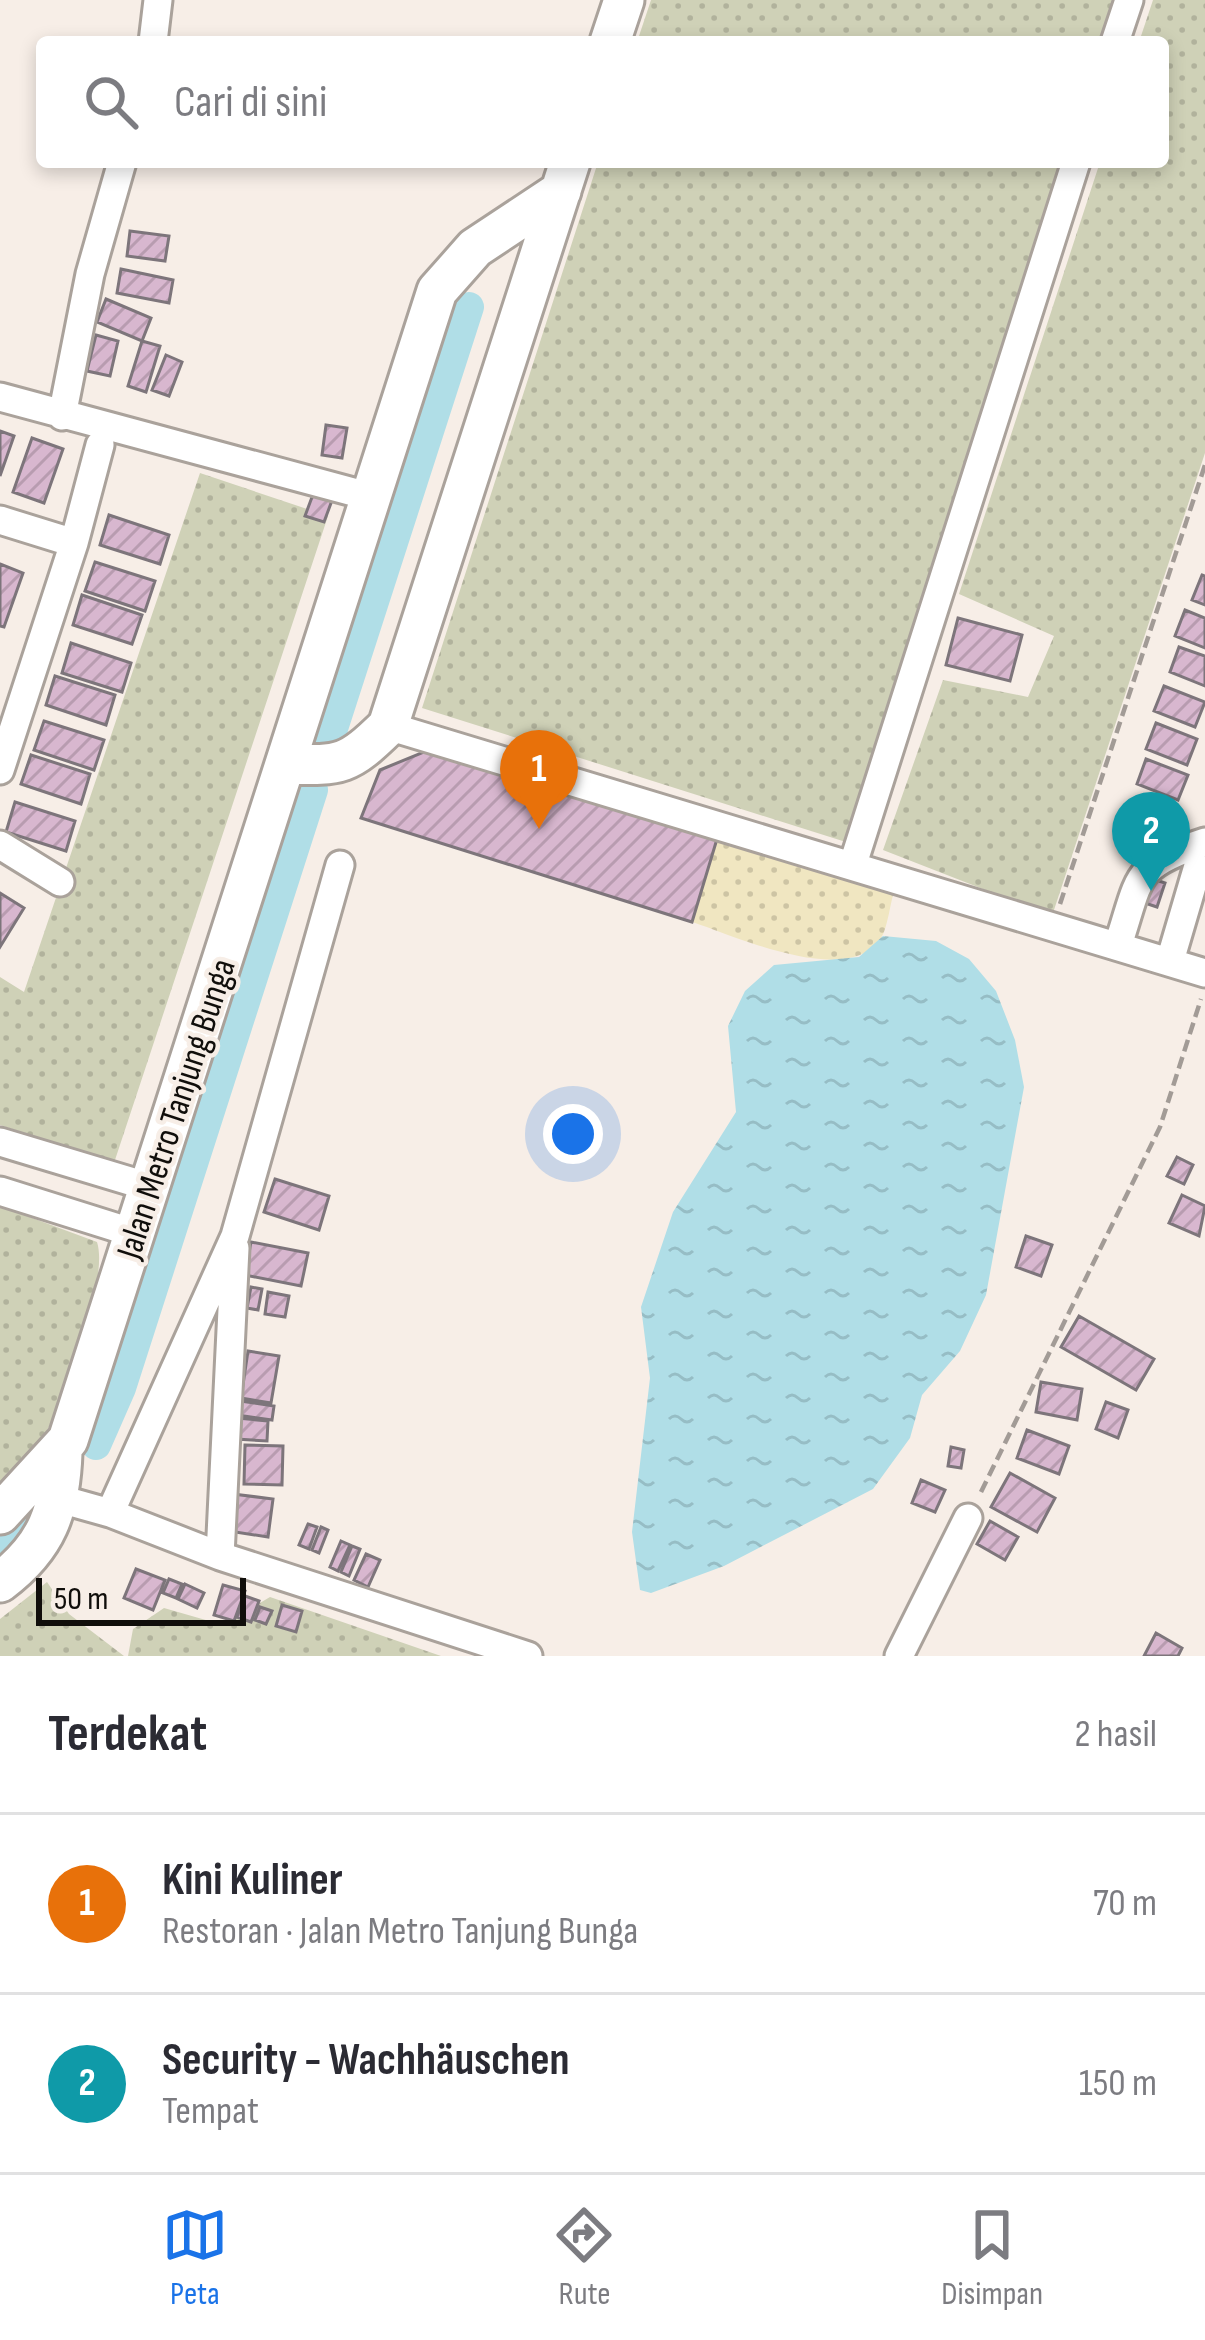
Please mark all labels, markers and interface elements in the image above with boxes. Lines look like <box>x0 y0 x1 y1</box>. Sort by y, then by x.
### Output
search box <box>36 36 1169 168</box>
icon: search <box>78 69 144 135</box>
text: Cari di sini <box>174 75 327 130</box>
pin: 1 <box>500 730 578 829</box>
pin: 2 <box>1112 792 1190 891</box>
street label: Jalan Metro Tanjung Bunga <box>108 954 246 1265</box>
your location <box>543 1104 603 1164</box>
scale bar <box>36 1572 246 1625</box>
text: 50 m <box>54 1579 108 1619</box>
text: Terdekat <box>48 1704 207 1765</box>
text: 2 hasil <box>1075 1711 1157 1758</box>
text: Kini Kuliner <box>162 1853 343 1908</box>
text: 1 <box>79 1880 95 1927</box>
text: 70 m <box>1093 1880 1157 1927</box>
text: Restoran · Jalan Metro Tanjung Bunga <box>162 1908 638 1955</box>
text: Security - Wachhäuschen <box>162 2033 570 2088</box>
text: 2 <box>78 2060 96 2107</box>
text: 150 m <box>1079 2060 1157 2107</box>
text: Tempat <box>162 2088 259 2135</box>
tab: Peta <box>162 2202 228 2314</box>
tab: Rute <box>551 2202 617 2314</box>
tab: Disimpan <box>941 2202 1043 2314</box>

